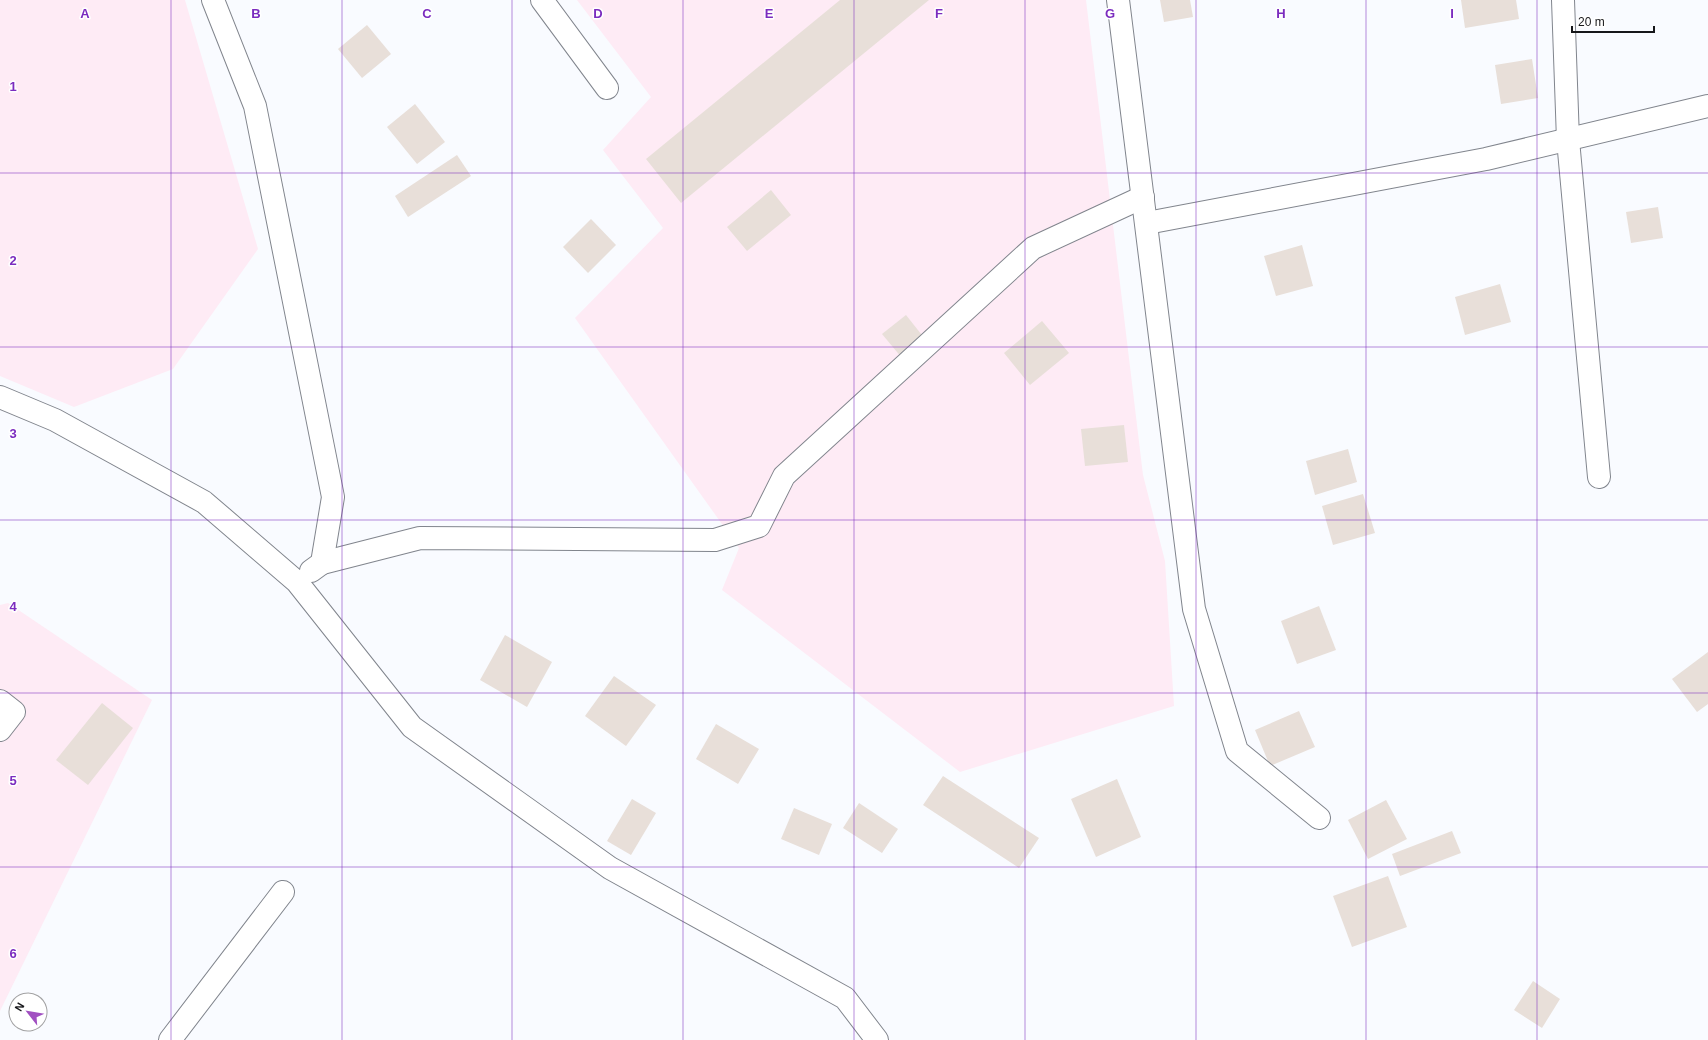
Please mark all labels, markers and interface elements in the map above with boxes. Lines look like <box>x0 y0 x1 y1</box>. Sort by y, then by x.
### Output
text: A <box>80 6 90 21</box>
text: B <box>251 6 261 21</box>
text: C <box>422 6 432 21</box>
text: D <box>593 6 603 21</box>
text: E <box>765 6 774 21</box>
text: F <box>935 6 943 21</box>
text: G <box>1105 6 1115 21</box>
text: H <box>1276 6 1286 21</box>
text: I <box>1450 6 1454 21</box>
scale bar <box>1572 8 1654 34</box>
text: 20 m <box>1578 15 1605 29</box>
text: 1 <box>9 79 17 94</box>
text: 2 <box>9 253 17 268</box>
text: 3 <box>9 426 17 441</box>
text: 4 <box>9 599 17 614</box>
text: 5 <box>9 773 17 788</box>
text: 6 <box>9 946 17 961</box>
north arrow <box>8 992 48 1032</box>
text: N <box>12 1000 27 1013</box>

